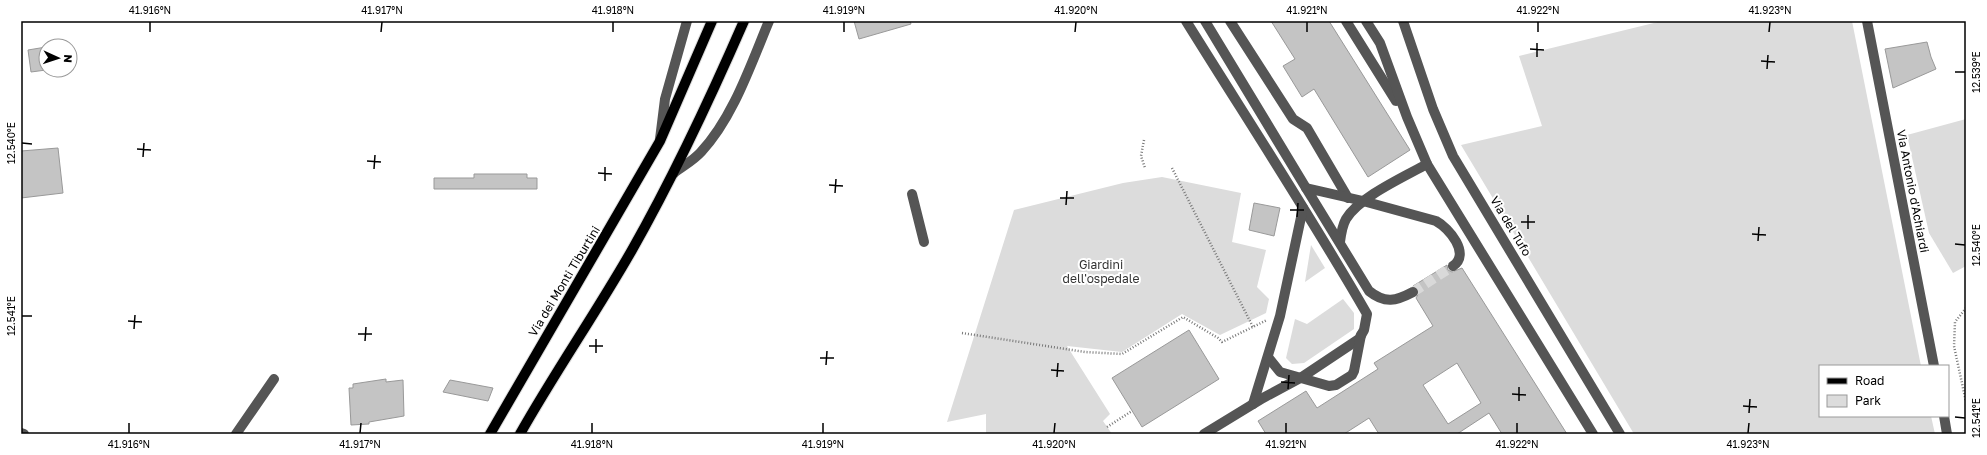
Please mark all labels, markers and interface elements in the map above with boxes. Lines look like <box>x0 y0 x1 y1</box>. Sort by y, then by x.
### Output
text: 41.916°N <box>129 4 171 16</box>
text: 41.917°N <box>361 4 403 16</box>
text: 41.918°N <box>592 4 634 16</box>
text: 41.919°N <box>823 4 865 16</box>
text: 41.920°N <box>1054 4 1098 16</box>
text: 41.921°N <box>1286 4 1328 16</box>
text: 41.922°N <box>1516 4 1560 16</box>
text: 41.923°N <box>1748 4 1792 16</box>
north arrow <box>38 38 78 78</box>
text: 12.539°E <box>1970 51 1982 93</box>
text: N <box>62 54 75 63</box>
text: 12.540°E <box>5 122 17 164</box>
street label: Via Antonio d'Achiardi <box>1894 128 1932 254</box>
street label: Via del Tufo <box>1487 193 1535 259</box>
street label: Via dei Monti Tiburtini <box>525 223 603 339</box>
text: 12.540°E <box>1970 224 1982 266</box>
park label: Giardini dell'ospedale <box>1063 257 1139 286</box>
text: 12.541°E <box>5 296 17 336</box>
legend <box>1819 365 1949 417</box>
text: Road <box>1855 373 1884 388</box>
text: Park <box>1855 393 1881 408</box>
text: 12.541°E <box>1970 398 1982 438</box>
text: 41.916°N <box>108 438 150 450</box>
text: 41.917°N <box>339 438 381 450</box>
text: 41.918°N <box>571 438 613 450</box>
text: 41.919°N <box>802 438 844 450</box>
text: 41.920°N <box>1032 438 1076 450</box>
text: 41.921°N <box>1265 438 1307 450</box>
text: 41.922°N <box>1495 438 1539 450</box>
text: 41.923°N <box>1726 438 1770 450</box>

